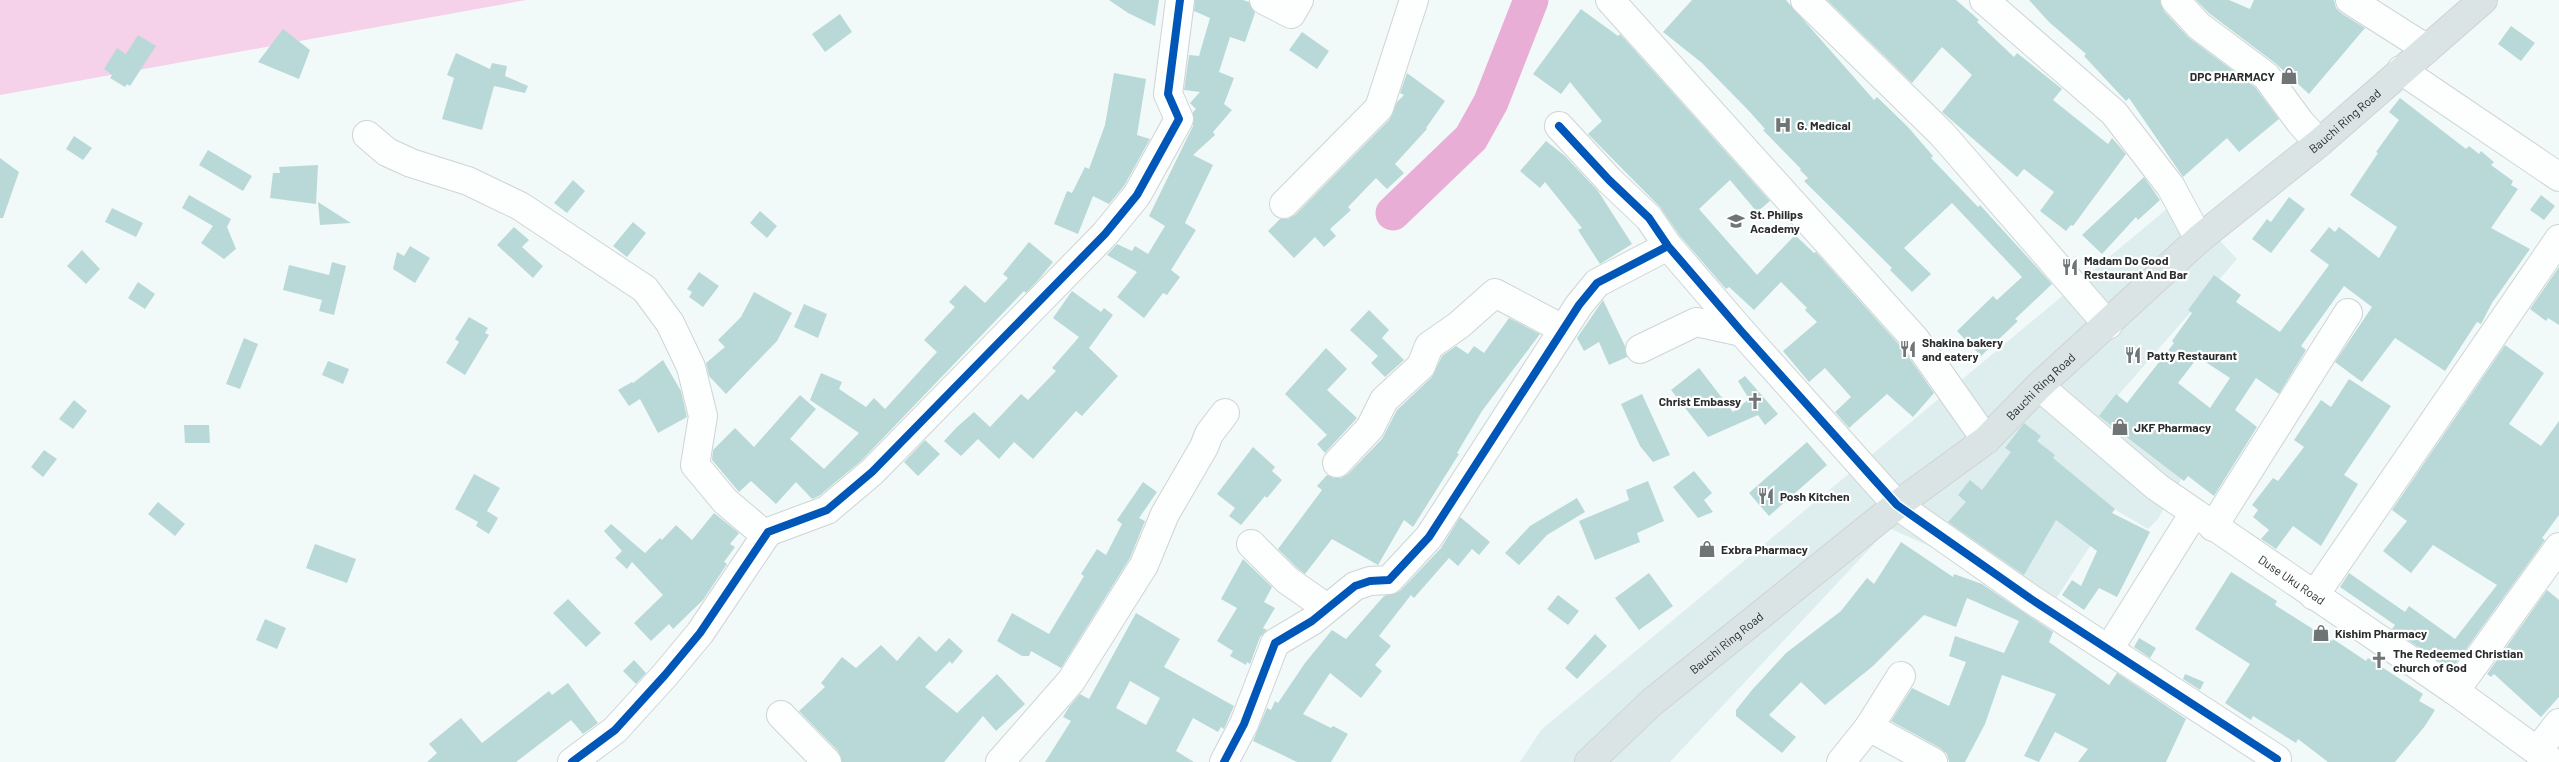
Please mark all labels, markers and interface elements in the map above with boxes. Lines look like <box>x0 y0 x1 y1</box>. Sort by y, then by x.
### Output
shop icon: DPC PHARMACY <box>2279 66 2299 86</box>
place label: DPC PHARMACY <box>2190 69 2276 83</box>
street label: Bauchi Ring Road <box>2306 86 2383 156</box>
hospital icon: G. Medical <box>1773 115 1793 135</box>
place label: G. Medical <box>1797 118 1851 132</box>
place label: St. Philips Academy <box>1750 207 1803 235</box>
school or university icon: St. Philips Academy <box>1726 211 1746 231</box>
place label: Madam Do Good Restaurant And Bar <box>2084 253 2188 281</box>
restaurant icon: Madam Do Good Restaurant And Bar <box>2060 257 2080 277</box>
place label: Shakina bakery and eatery <box>1922 335 2003 363</box>
restaurant icon: Shakina bakery and eatery <box>1898 339 1918 359</box>
restaurant icon: Patty Restaurant <box>2123 345 2143 365</box>
place label: Patty Restaurant <box>2147 348 2237 362</box>
street label: Bauchi Ring Road <box>2003 350 2078 423</box>
church icon: Christ Embassy <box>1745 391 1765 411</box>
place label: Christ Embassy <box>1659 394 1741 408</box>
shop icon: JKF Pharmacy <box>2110 417 2130 437</box>
place label: JKF Pharmacy <box>2134 420 2211 434</box>
restaurant icon: Posh Kitchen <box>1756 486 1776 506</box>
place label: Posh Kitchen <box>1780 489 1850 503</box>
shop icon: Exbra Pharmacy <box>1697 539 1717 559</box>
place label: Exbra Pharmacy <box>1721 542 1808 556</box>
street label: Duse Uku Road <box>2256 552 2328 607</box>
street label: Bauchi Ring Road <box>1686 609 1766 676</box>
shop icon: Kishim Pharmacy <box>2311 623 2331 643</box>
place label: Kishim Pharmacy <box>2335 626 2427 640</box>
place label: The Redeemed Christian church of God <box>2393 646 2523 674</box>
church icon: The Redeemed Christian church of God <box>2369 650 2389 670</box>

